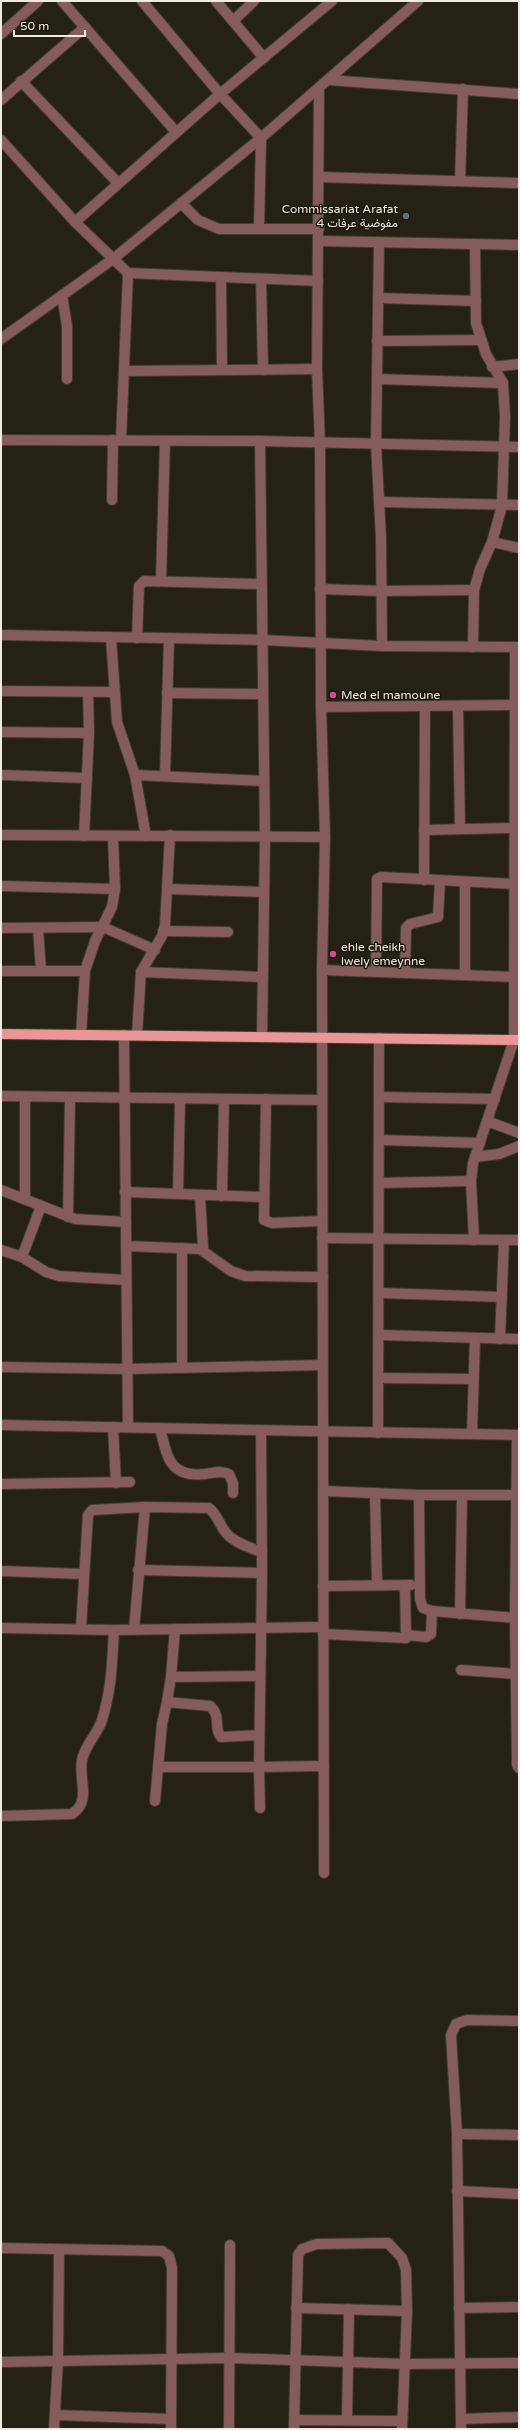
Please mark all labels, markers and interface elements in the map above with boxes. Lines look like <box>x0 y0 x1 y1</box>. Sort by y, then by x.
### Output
scale bar <box>14 12 85 38</box>
text: 50 m <box>20 19 49 33</box>
place label: Commissariat Arafat 4 مفوضية عرفات <box>282 202 398 231</box>
marker: Commissariat Arafat 4 مفوضية عرفات <box>401 211 411 221</box>
place label: Med el mamoune <box>341 688 440 702</box>
marker: Med el mamoune <box>328 690 338 700</box>
place label: ehle cheikh lwely emeynne <box>341 940 425 968</box>
marker: ehle cheikh lwely emeynne <box>328 949 338 959</box>

